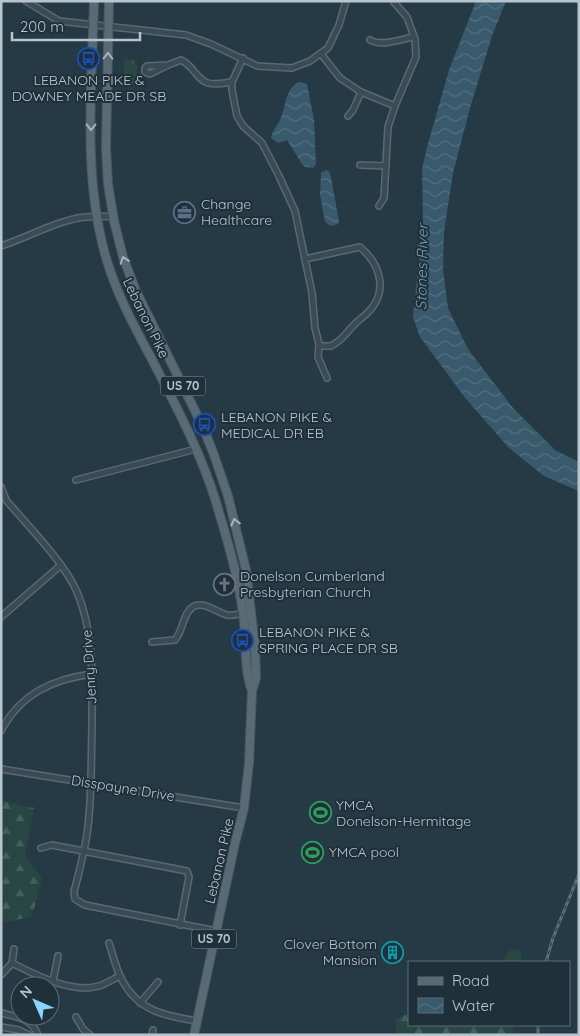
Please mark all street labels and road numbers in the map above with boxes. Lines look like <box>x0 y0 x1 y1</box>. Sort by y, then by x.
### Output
street label: Lebanon Pike <box>119 275 173 361</box>
road number: US 70 <box>160 376 206 396</box>
street label: Jenry Drive <box>77 629 101 705</box>
street label: Disspayne Drive <box>70 771 176 805</box>
street label: Lebanon Pike <box>200 816 238 906</box>
road number: US 70 <box>192 930 236 949</box>

